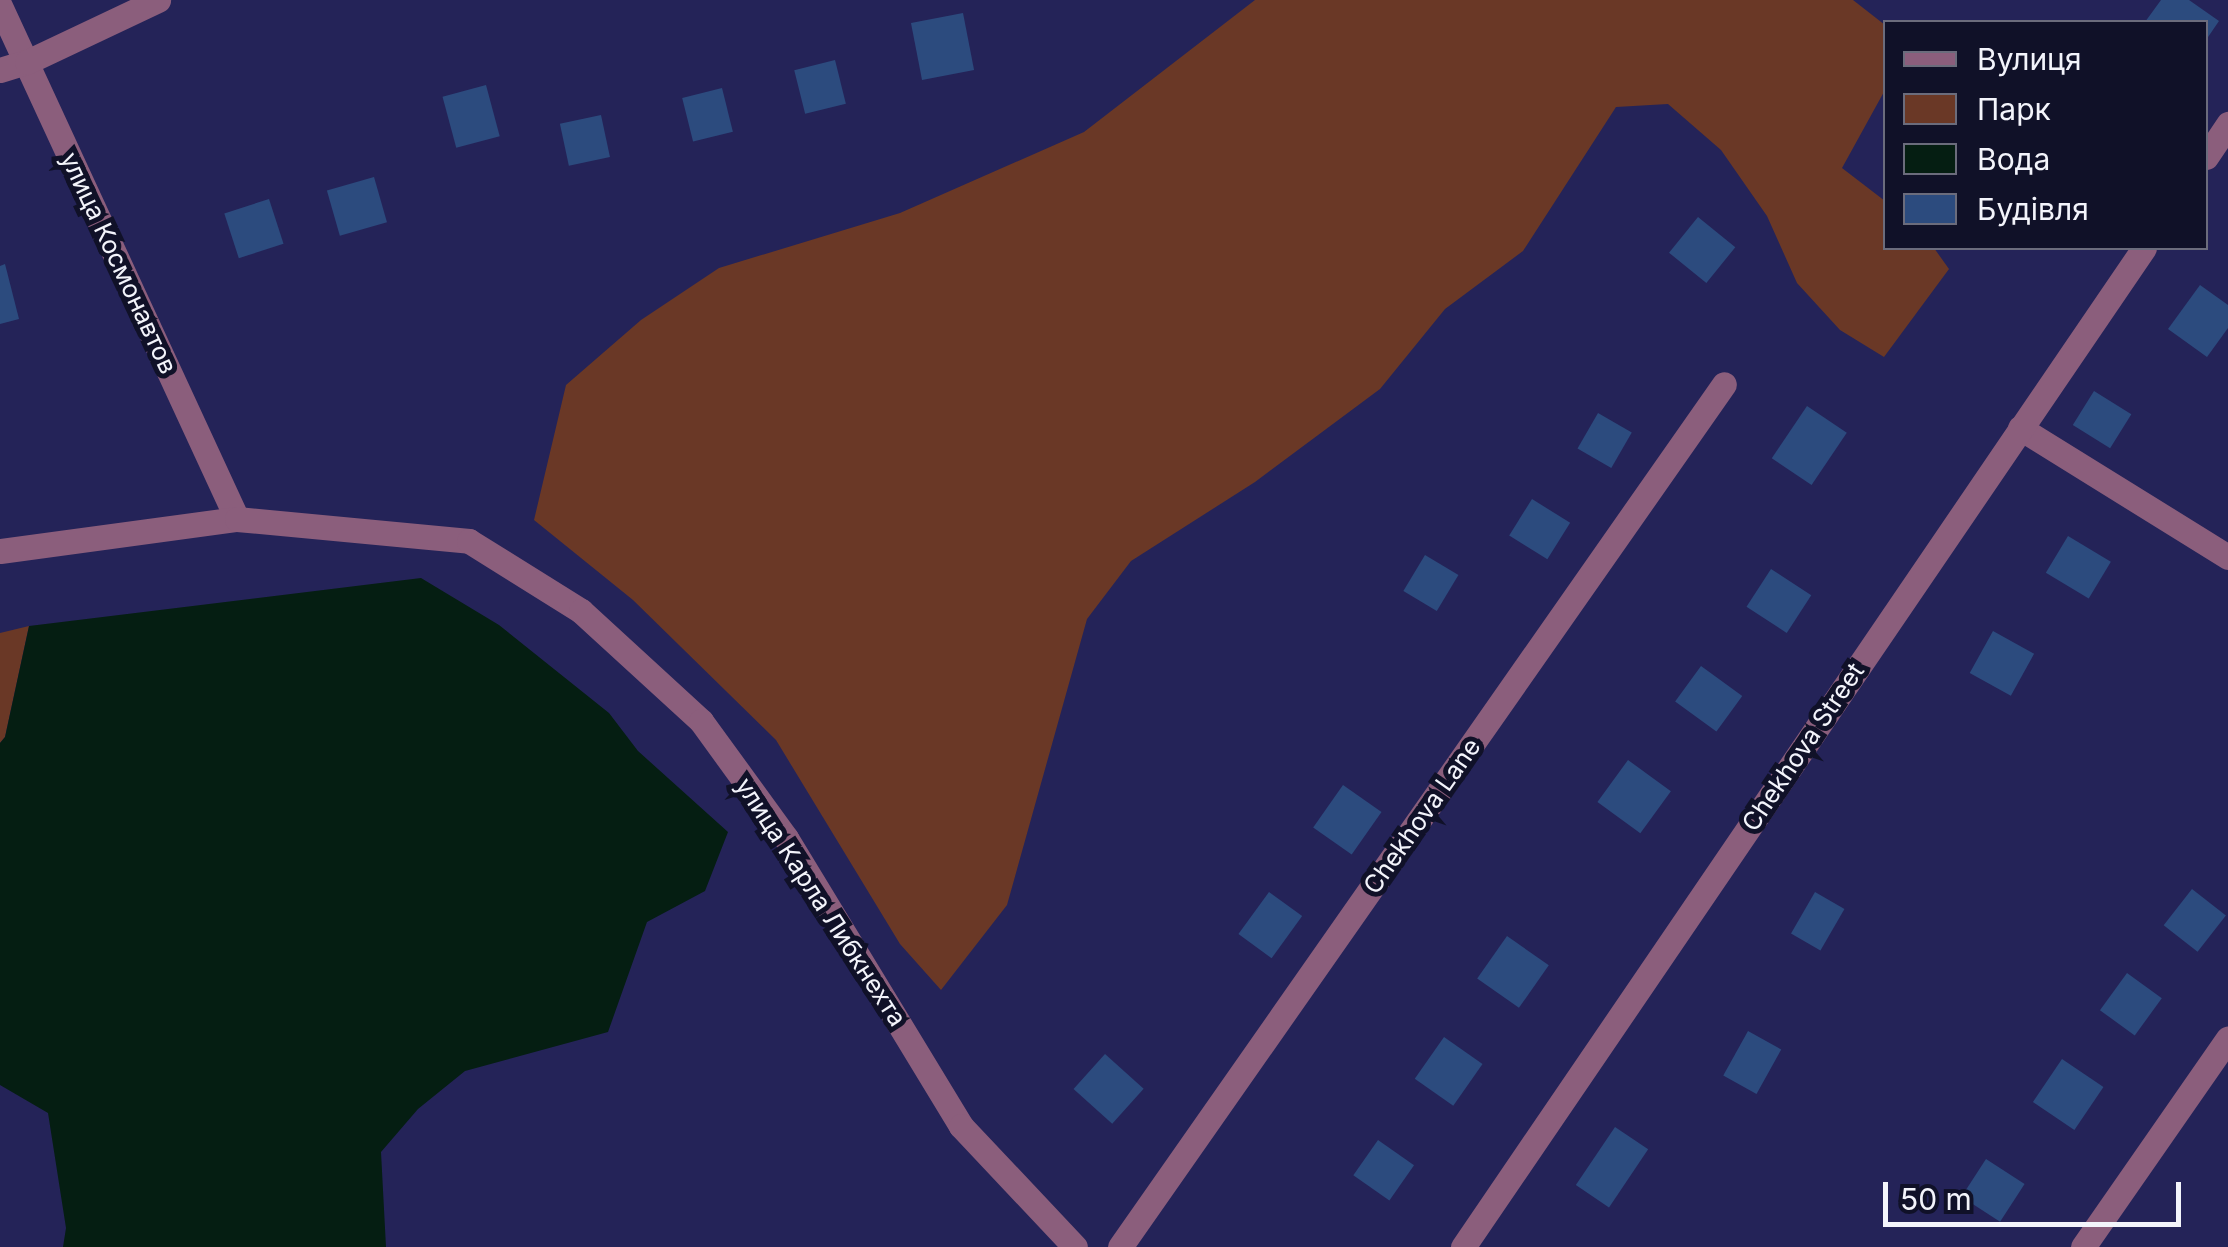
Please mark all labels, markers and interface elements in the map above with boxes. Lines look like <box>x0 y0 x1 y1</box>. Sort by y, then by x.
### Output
legend <box>1883 20 2208 250</box>
text: Вулиця <box>1977 41 2082 77</box>
text: Парк <box>1977 91 2051 127</box>
text: Вода <box>1977 141 2050 177</box>
street label: улица Космонавтов <box>55 148 183 378</box>
text: Будівля <box>1977 191 2089 227</box>
street label: Chekhova Street <box>1736 657 1870 837</box>
street label: Chekhova Lane <box>1357 732 1487 900</box>
street label: улица Карла Либкнехта <box>729 772 913 1032</box>
scale bar <box>1888 1162 2186 1224</box>
text: 50 m <box>1900 1181 1972 1217</box>

